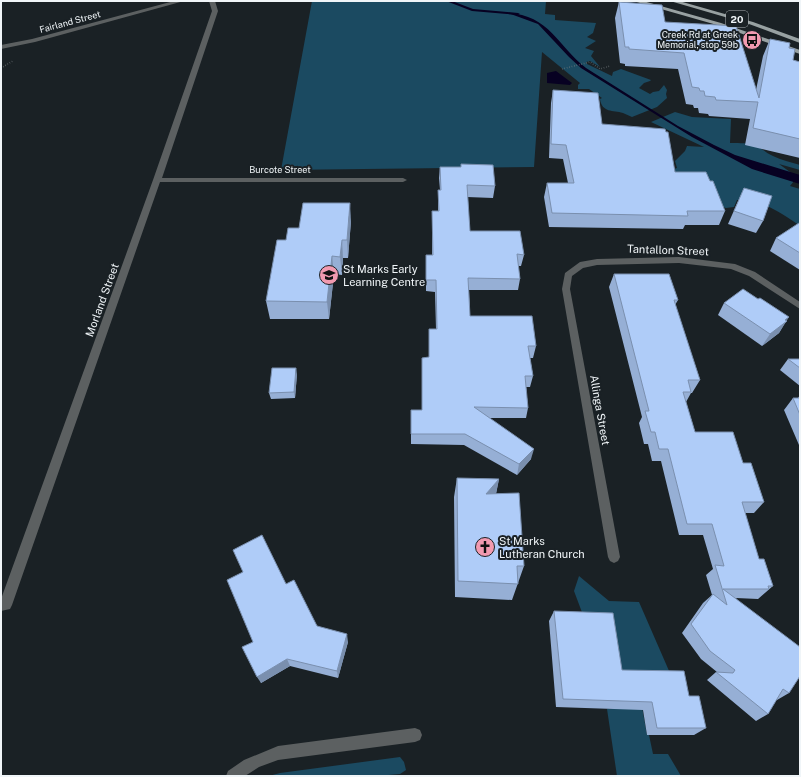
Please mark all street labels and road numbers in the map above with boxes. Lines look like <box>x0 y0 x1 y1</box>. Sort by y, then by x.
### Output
street label: Fairland Street <box>38 8 102 35</box>
road number: 20 <box>726 11 748 27</box>
street label: Burcote Street <box>249 164 311 175</box>
street label: Tantallon Street <box>627 243 709 257</box>
street label: Morland Street <box>83 262 121 338</box>
street label: Allinga Street <box>588 374 612 446</box>

